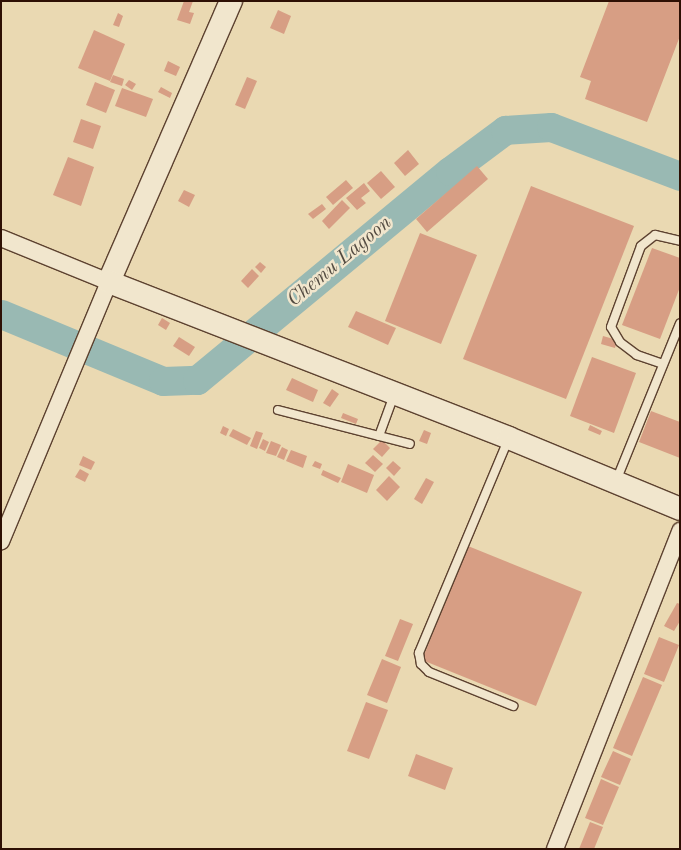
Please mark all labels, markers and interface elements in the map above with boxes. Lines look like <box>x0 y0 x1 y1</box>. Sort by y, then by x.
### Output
water label: Chemu Lagoon <box>283 211 397 313</box>

